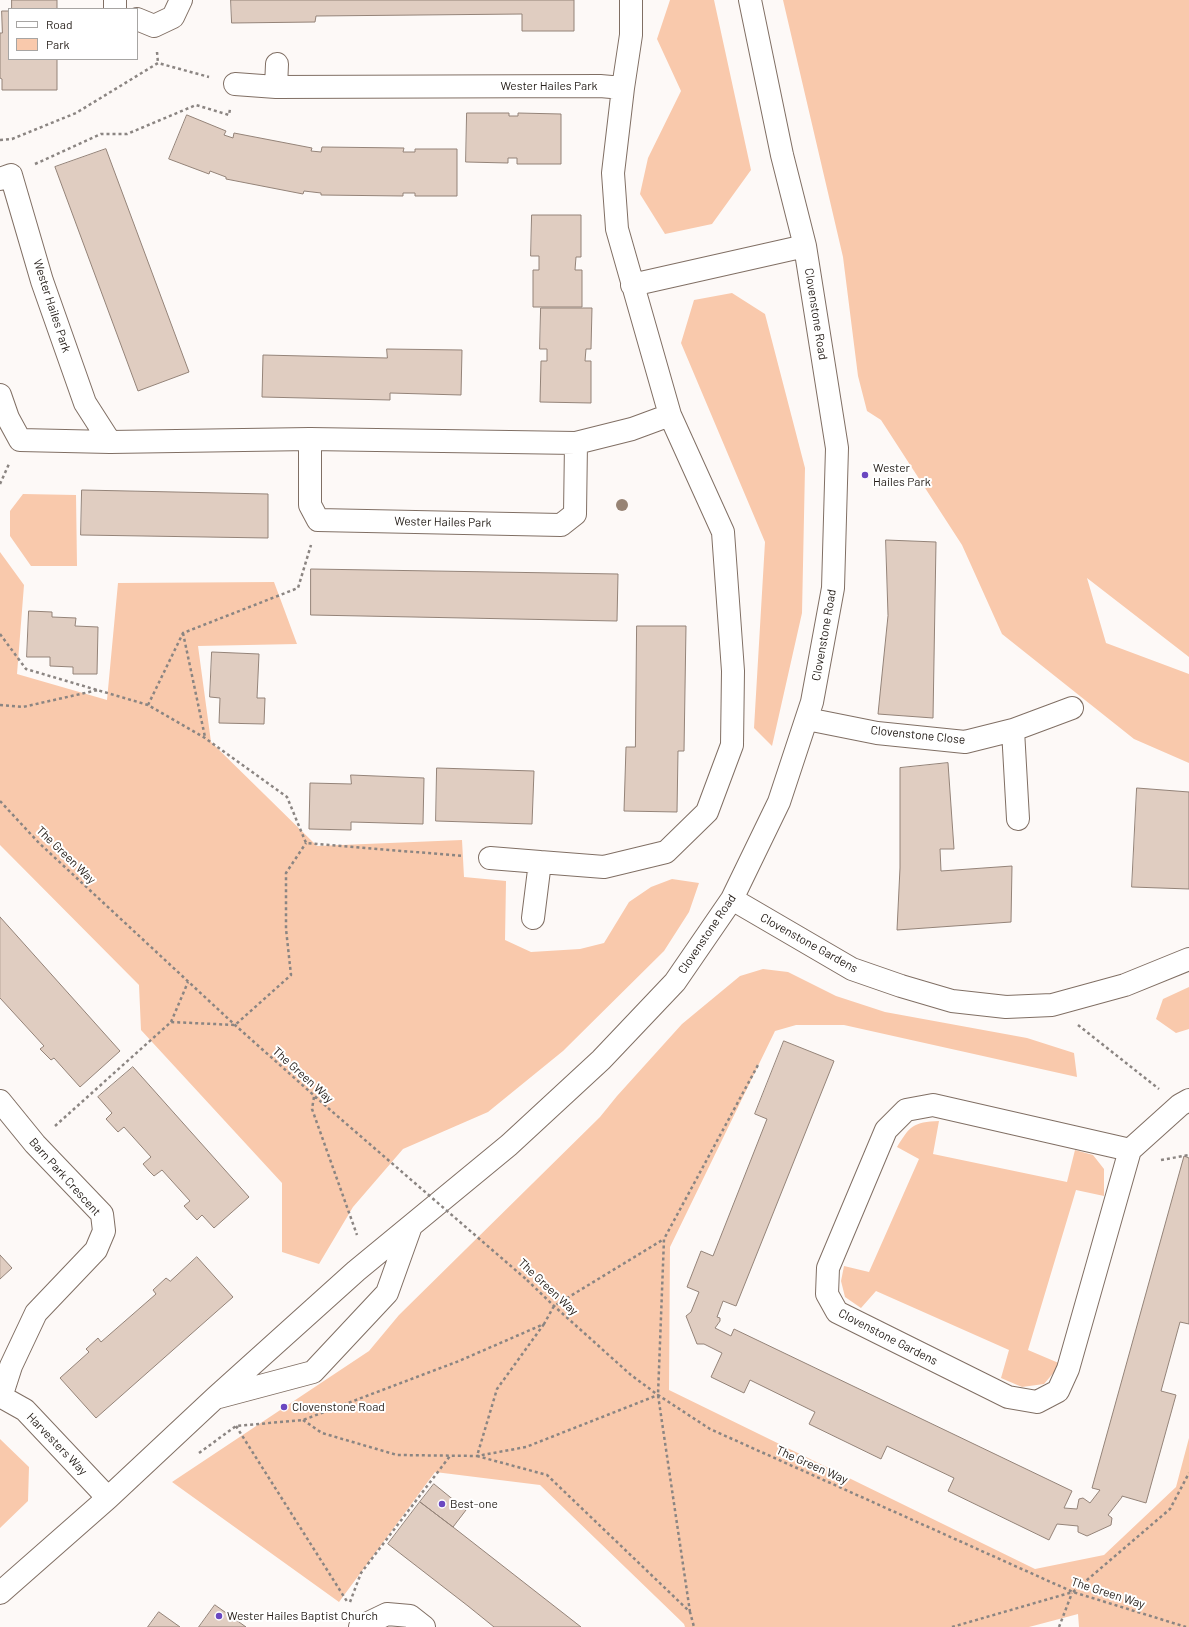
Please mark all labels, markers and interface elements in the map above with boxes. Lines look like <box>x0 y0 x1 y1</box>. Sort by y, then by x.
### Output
legend <box>8 8 138 60</box>
text: Road <box>46 17 73 31</box>
text: Park <box>46 37 70 51</box>
street label: Wester Hailes Park <box>500 79 598 93</box>
street label: Wester Hailes Park <box>30 258 74 354</box>
street label: Clovenstone Road <box>802 267 830 361</box>
place label: Wester Hailes Park <box>873 461 931 489</box>
marker: Wester Hailes Park <box>860 470 870 480</box>
street label: Wester Hailes Park <box>394 514 492 530</box>
street label: Clovenstone Road <box>809 588 839 682</box>
street label: Clovenstone Close <box>870 723 966 747</box>
street label: The Green Way <box>33 823 99 887</box>
street label: Clovenstone Road <box>675 891 739 977</box>
street label: Clovenstone Gardens <box>758 910 860 976</box>
street label: The Green Way <box>270 1044 336 1106</box>
street label: Barn Park Crescent <box>26 1135 104 1219</box>
street label: The Green Way <box>515 1256 581 1318</box>
street label: Clovenstone Gardens <box>836 1306 940 1368</box>
place label: Clovenstone Road <box>292 1400 385 1414</box>
marker: Clovenstone Road <box>279 1402 289 1412</box>
street label: Harvesters Way <box>24 1410 90 1478</box>
street label: The Green Way <box>774 1443 850 1487</box>
place label: Best-one <box>450 1497 498 1511</box>
marker: Best-one <box>437 1499 447 1509</box>
street label: The Green Way <box>1069 1574 1147 1612</box>
place label: Wester Hailes Baptist Church <box>227 1609 378 1623</box>
marker: Wester Hailes Baptist Church <box>214 1611 224 1621</box>

